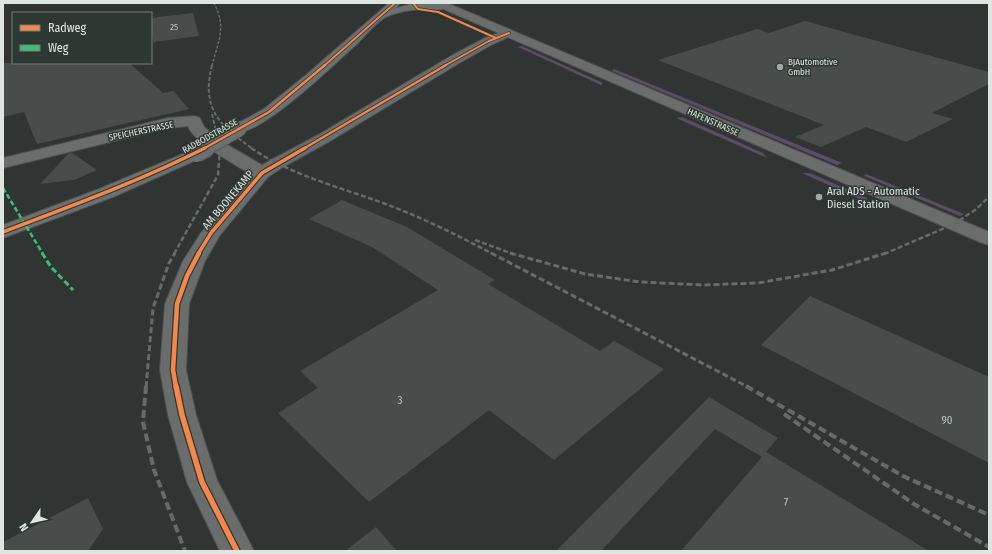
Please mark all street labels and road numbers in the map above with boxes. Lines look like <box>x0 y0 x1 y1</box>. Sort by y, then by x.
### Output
street label: HAFENSTRASSE <box>686 106 740 138</box>
street label: RADBODSTRASSE <box>181 117 239 155</box>
street label: SPEICHERSTRASSE <box>108 119 174 143</box>
street label: AM BOONEKAMP <box>200 168 257 232</box>

